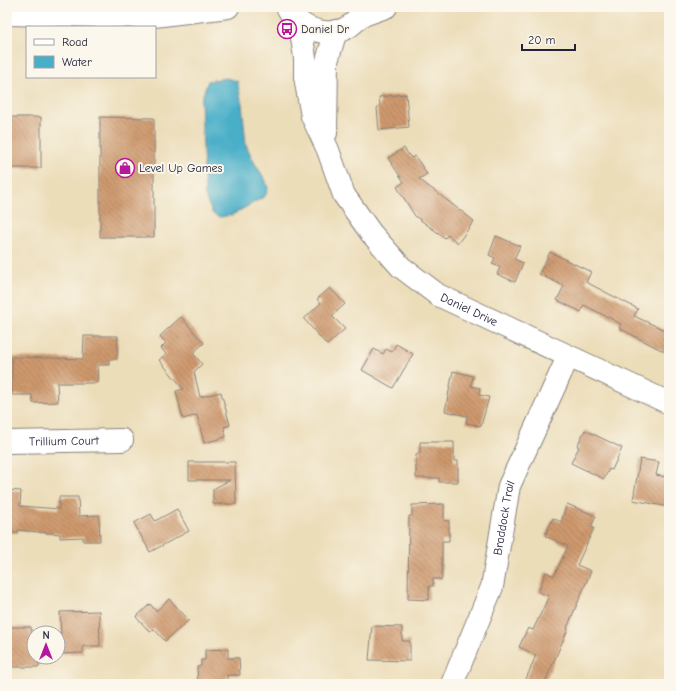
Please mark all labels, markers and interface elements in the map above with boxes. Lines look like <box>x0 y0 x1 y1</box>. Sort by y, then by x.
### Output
bus stop icon: Daniel Dr <box>276 18 298 40</box>
place label: Daniel Dr <box>301 22 349 36</box>
legend <box>26 26 156 78</box>
scale bar <box>522 26 575 52</box>
text: 20 m <box>528 33 556 47</box>
text: Road <box>62 35 88 49</box>
text: Water <box>62 55 92 69</box>
shop icon: Level Up Games <box>114 157 136 179</box>
place label: Level Up Games <box>139 161 223 175</box>
street label: Daniel Drive <box>438 290 500 329</box>
street label: Trillium Court <box>29 433 100 449</box>
street label: Braddock Trail <box>490 478 518 556</box>
north arrow <box>26 625 66 665</box>
text: N <box>42 629 50 642</box>

